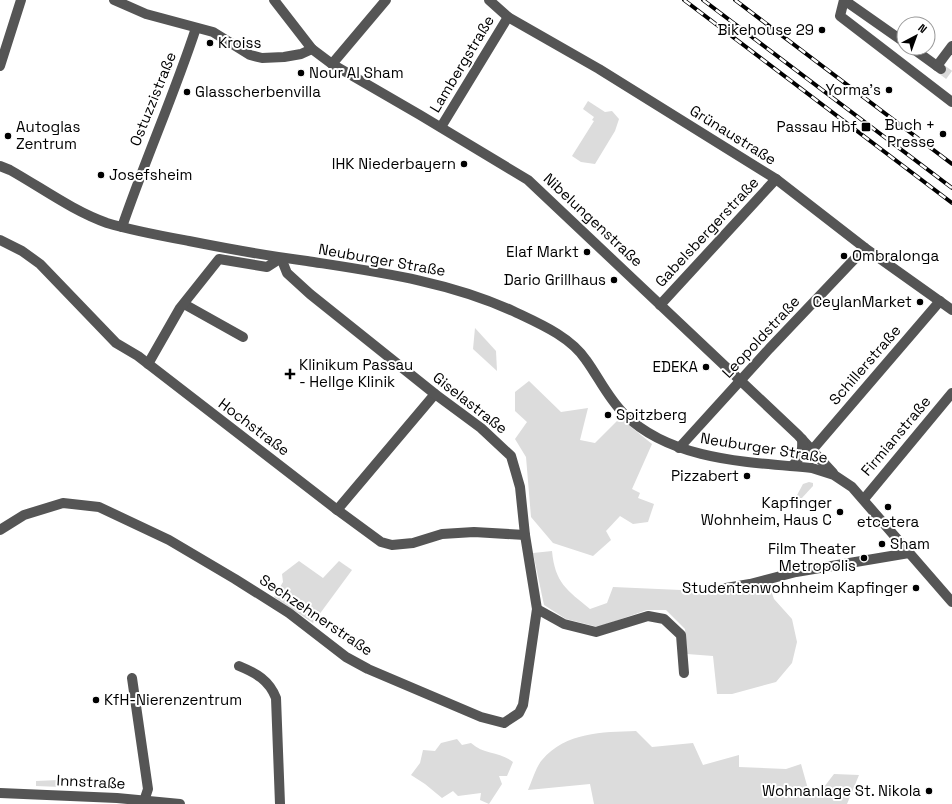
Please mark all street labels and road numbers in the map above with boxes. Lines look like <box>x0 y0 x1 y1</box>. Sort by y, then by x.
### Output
street label: Lambergstraße <box>425 12 498 116</box>
street label: Ostuzzistraße <box>125 49 180 149</box>
street label: Grünaustraße <box>686 100 780 169</box>
street label: Nibelungenstraße <box>540 169 647 271</box>
street label: Gabelsbergerstraße <box>651 173 763 291</box>
street label: Neuburger Straße <box>317 239 447 280</box>
street label: Leopoldstraße <box>718 292 804 382</box>
street label: Schillerstraße <box>825 321 905 409</box>
street label: Giselastraße <box>429 368 512 438</box>
street label: Firmianstraße <box>857 392 935 480</box>
street label: Hochstraße <box>215 394 294 460</box>
street label: Neuburger Straße <box>699 428 829 467</box>
street label: Sechzehnerstraße <box>256 570 377 660</box>
street label: Innstraße <box>56 770 126 793</box>

